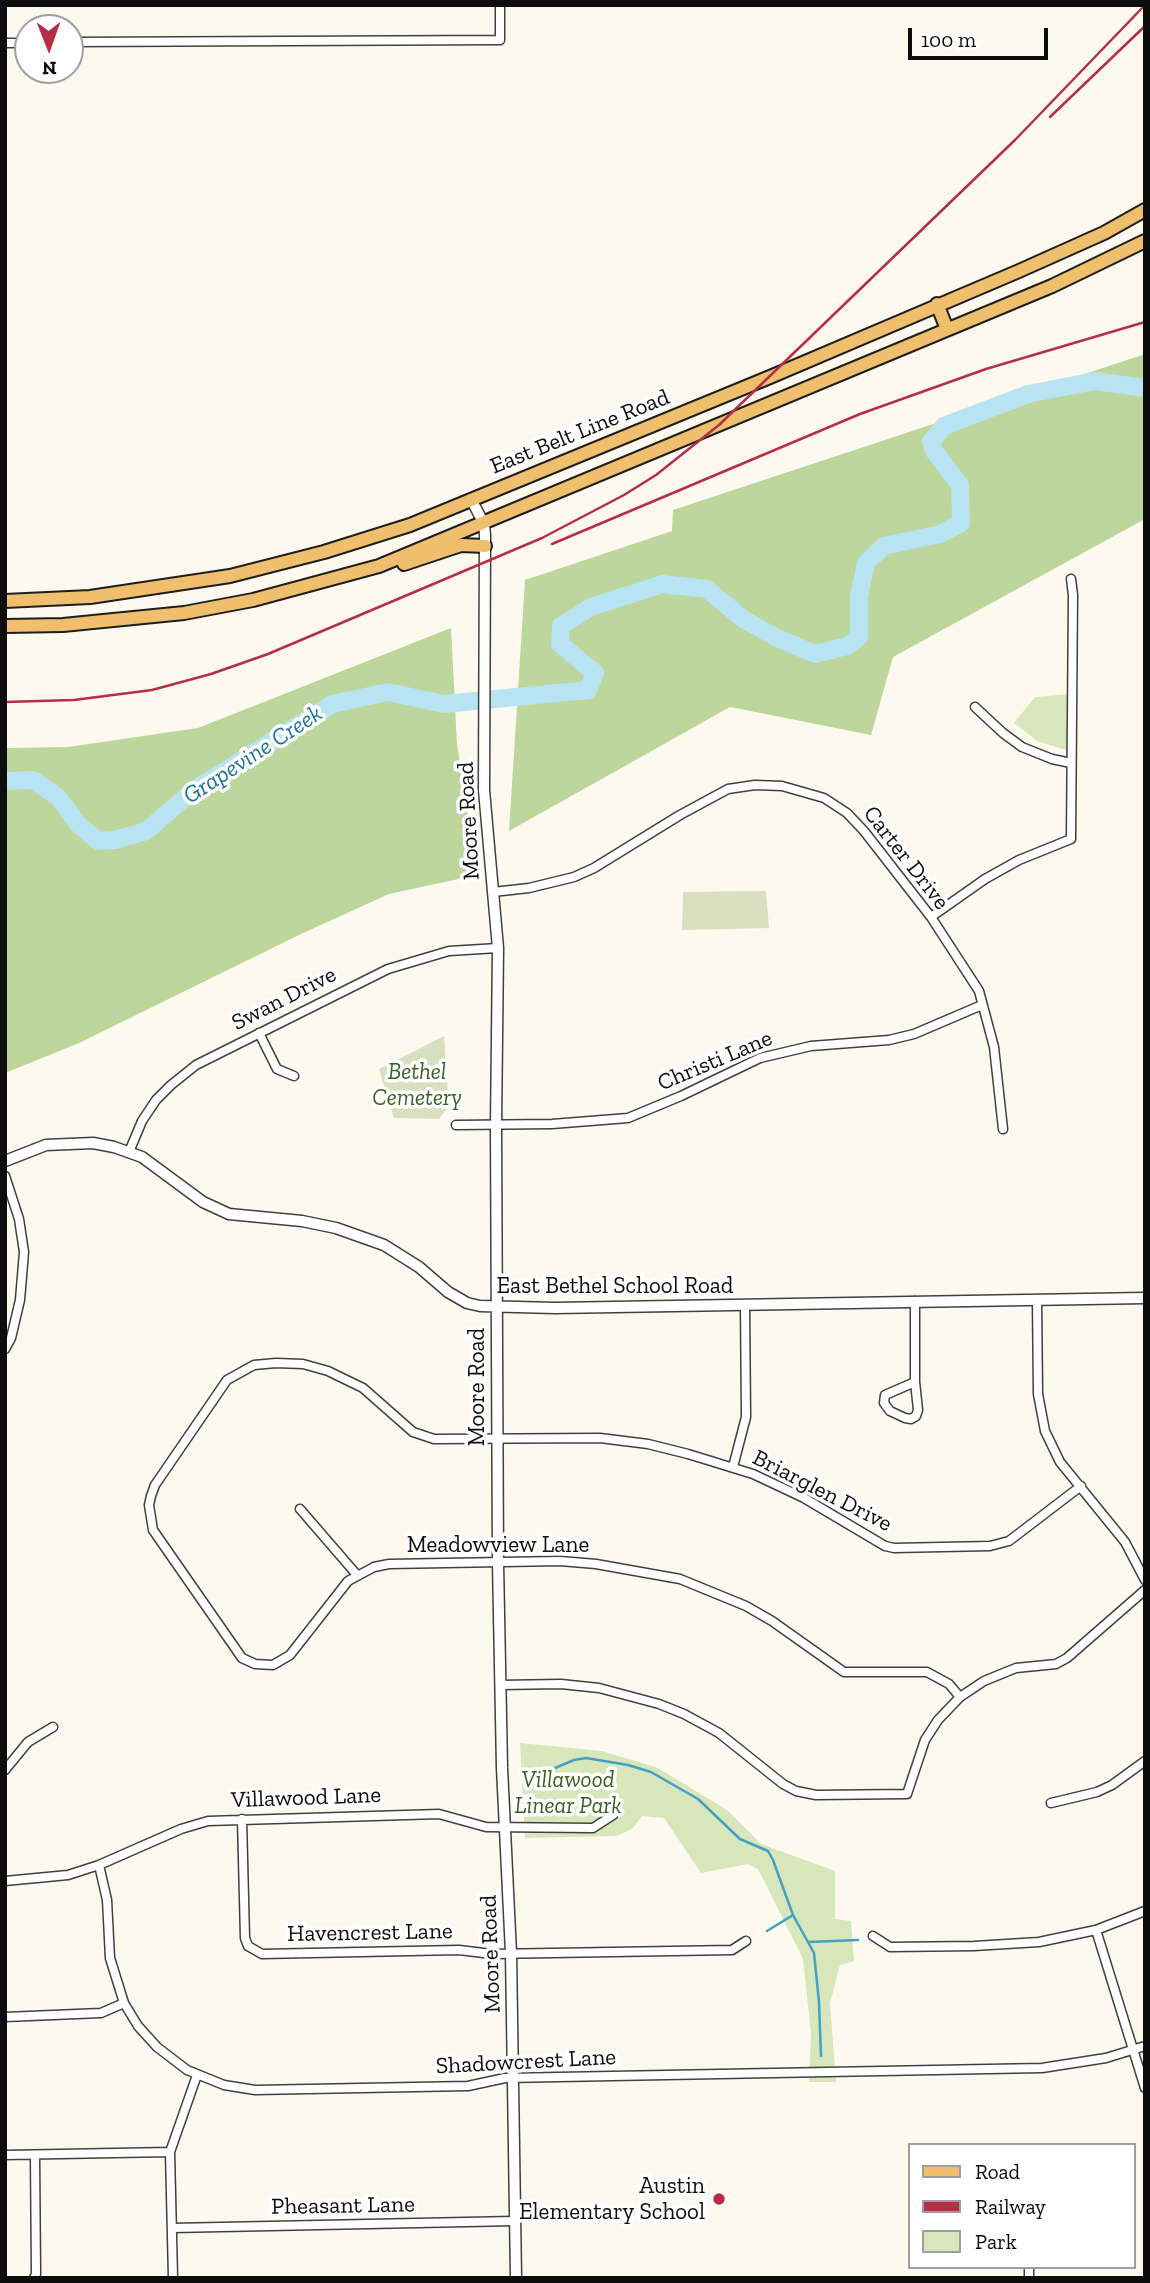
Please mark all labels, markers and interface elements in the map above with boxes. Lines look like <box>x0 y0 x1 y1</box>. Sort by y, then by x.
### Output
north arrow <box>14 14 84 84</box>
scale bar <box>912 14 1052 58</box>
text: 100 m <box>921 27 976 52</box>
text: N <box>42 57 57 80</box>
street label: East Belt Line Road <box>486 383 674 481</box>
water label: Grapevine Creek <box>178 699 328 811</box>
street label: Moore Road <box>452 761 486 881</box>
street label: Carter Drive <box>857 801 955 915</box>
street label: Swan Drive <box>227 961 341 1037</box>
street label: Christi Lane <box>654 1025 776 1097</box>
park label: Bethel Cemetery <box>372 1058 462 1112</box>
street label: East Bethel School Road <box>497 1272 733 1300</box>
street label: Moore Road <box>463 1328 491 1446</box>
street label: Briarglen Drive <box>748 1444 896 1538</box>
street label: Meadowview Lane <box>407 1531 589 1559</box>
park label: Villawood Linear Park <box>515 1766 621 1820</box>
street label: Villawood Lane <box>230 1782 382 1814</box>
street label: Moore Road <box>475 1894 507 2014</box>
street label: Havencrest Lane <box>287 1918 453 1948</box>
street label: Shadowcrest Lane <box>435 2043 617 2081</box>
legend <box>908 2143 1136 2269</box>
text: Road <box>975 2159 1020 2184</box>
place label: Austin Elementary School <box>519 2172 705 2226</box>
street label: Pheasant Lane <box>271 2191 415 2221</box>
marker: Austin Elementary School <box>711 2191 727 2207</box>
text: Railway <box>975 2194 1046 2219</box>
text: Park <box>975 2229 1017 2254</box>

